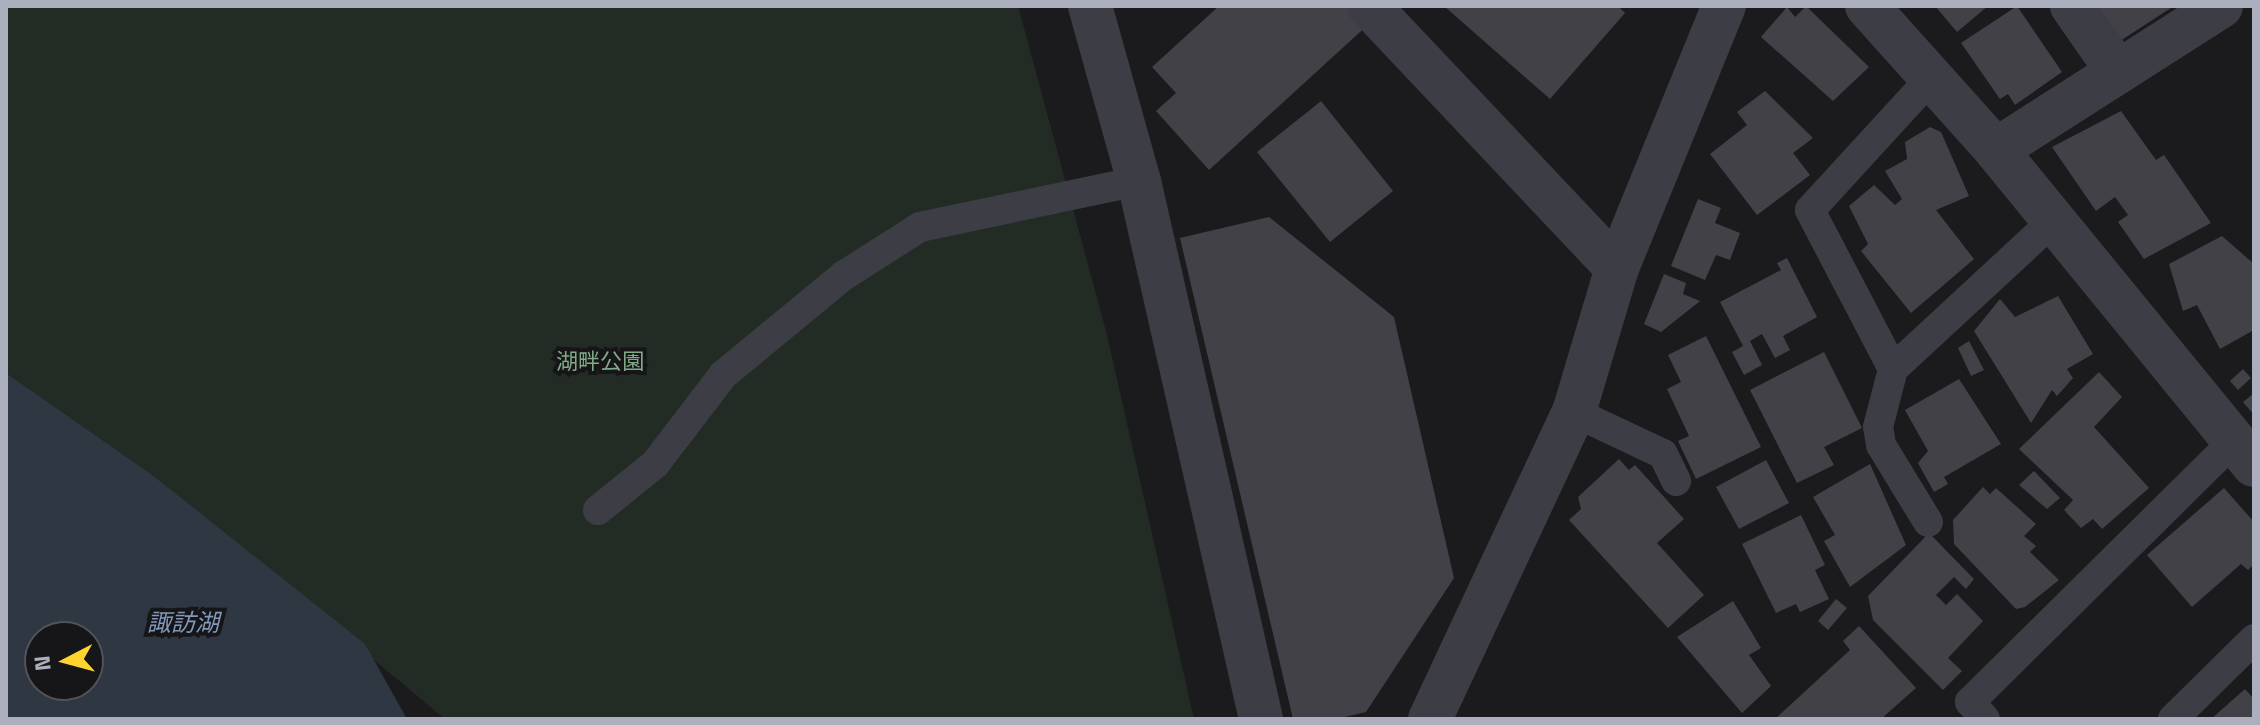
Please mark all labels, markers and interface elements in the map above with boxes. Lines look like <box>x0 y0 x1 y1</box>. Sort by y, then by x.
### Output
park label: 湖畔公園 <box>556 349 644 375</box>
water label: 諏訪湖 <box>147 609 219 637</box>
north arrow <box>24 621 104 701</box>
text: N <box>24 654 60 673</box>

